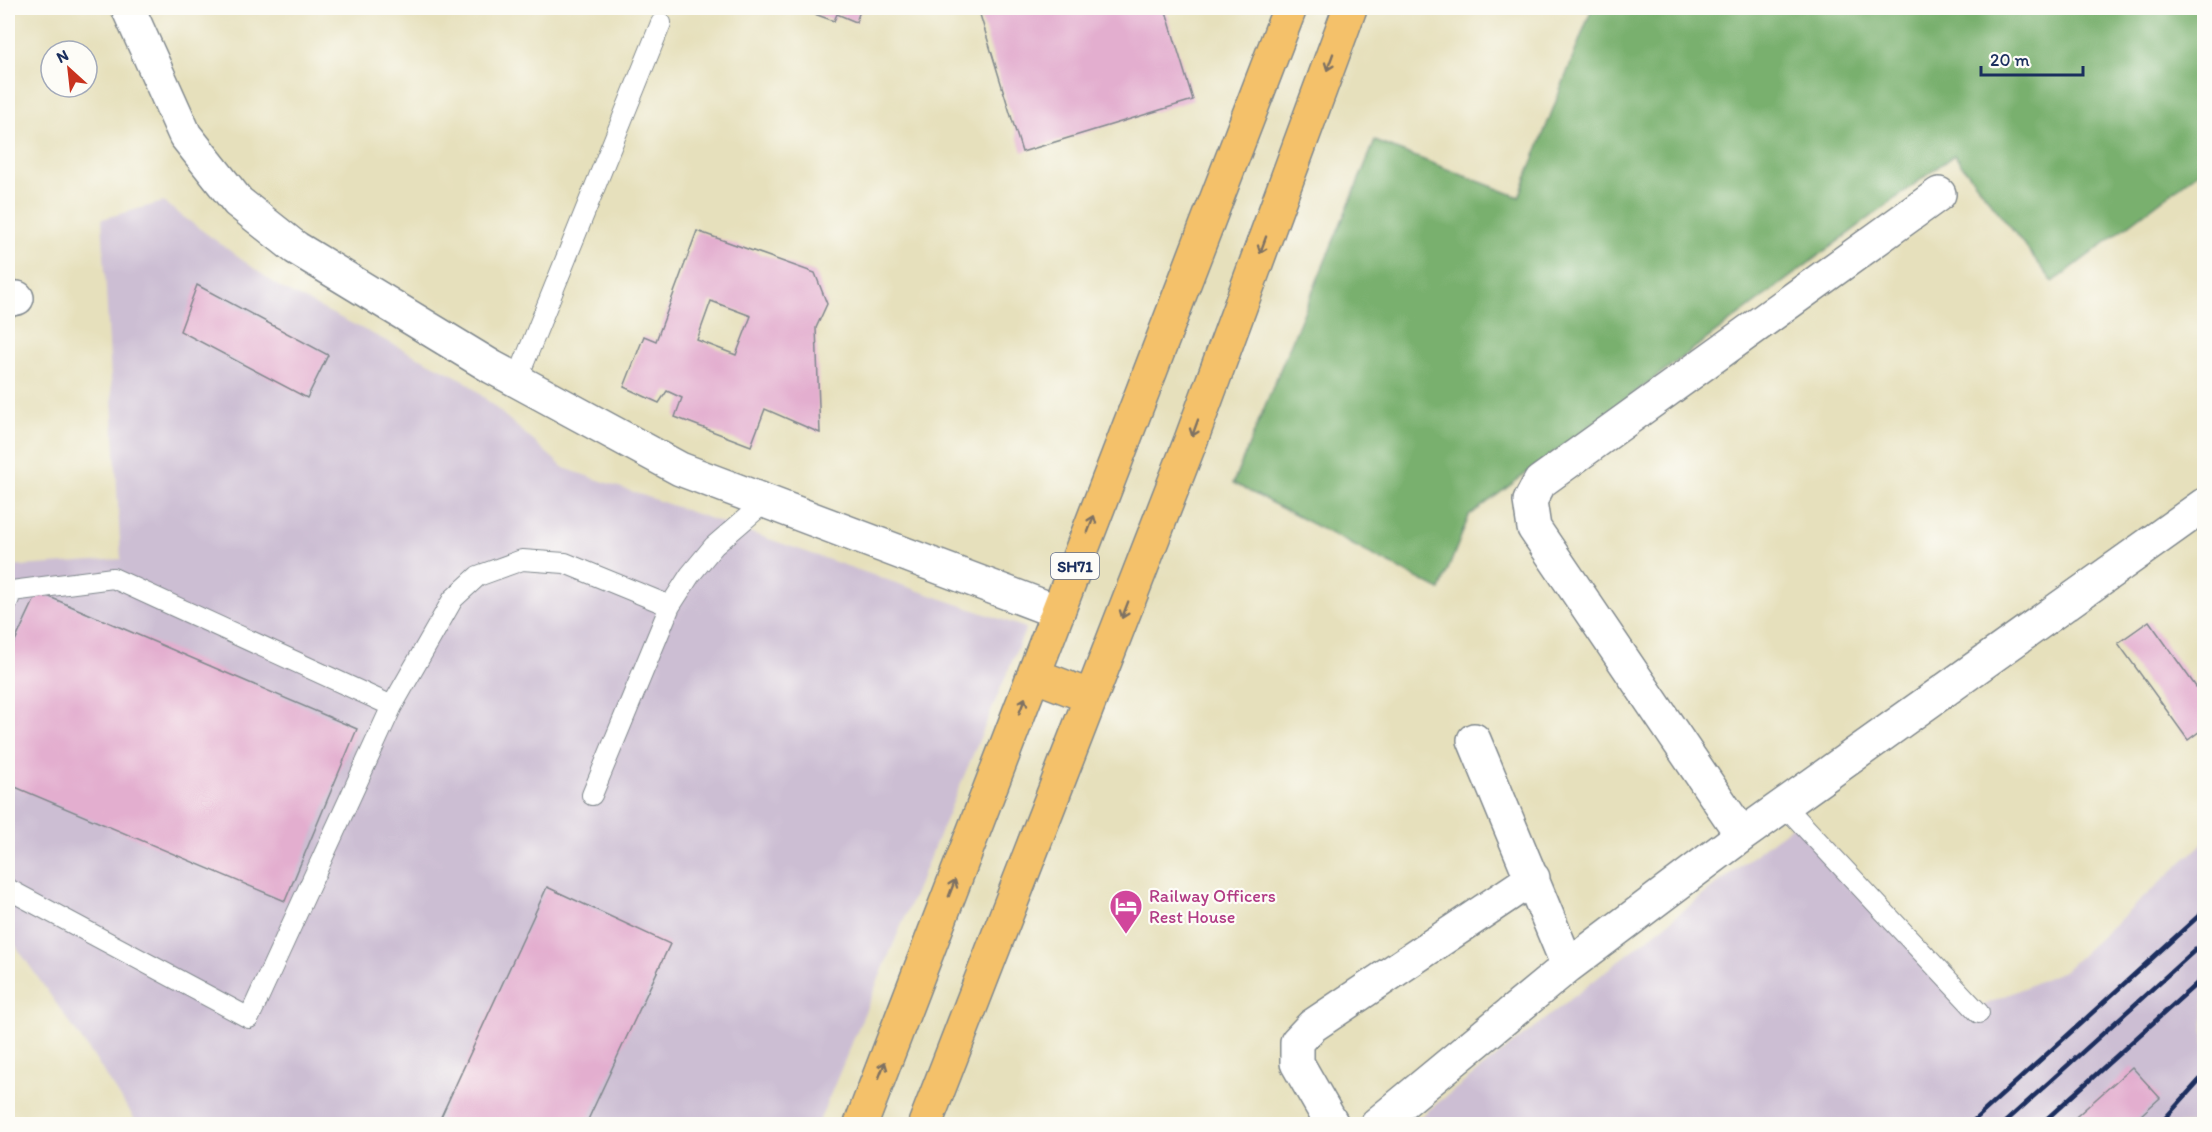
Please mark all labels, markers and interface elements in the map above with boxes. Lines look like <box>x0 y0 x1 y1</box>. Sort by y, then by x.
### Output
north arrow <box>39 39 99 99</box>
scale bar <box>1981 39 2083 77</box>
text: N <box>53 45 72 67</box>
text: 20 m <box>1990 49 2030 71</box>
one-way arrow <box>1323 53 1334 71</box>
one-way arrow <box>1256 236 1267 254</box>
one-way arrow <box>1189 419 1200 437</box>
one-way arrow <box>1087 515 1098 534</box>
road number: SH71 <box>1051 553 1099 579</box>
one-way arrow <box>1119 601 1130 619</box>
one-way arrow <box>1017 697 1028 716</box>
one-way arrow <box>947 879 958 898</box>
place label: Railway Officers Rest House <box>1149 885 1276 928</box>
hotel icon: Railway Officers Rest House <box>1108 888 1144 935</box>
one-way arrow <box>877 1061 888 1080</box>

